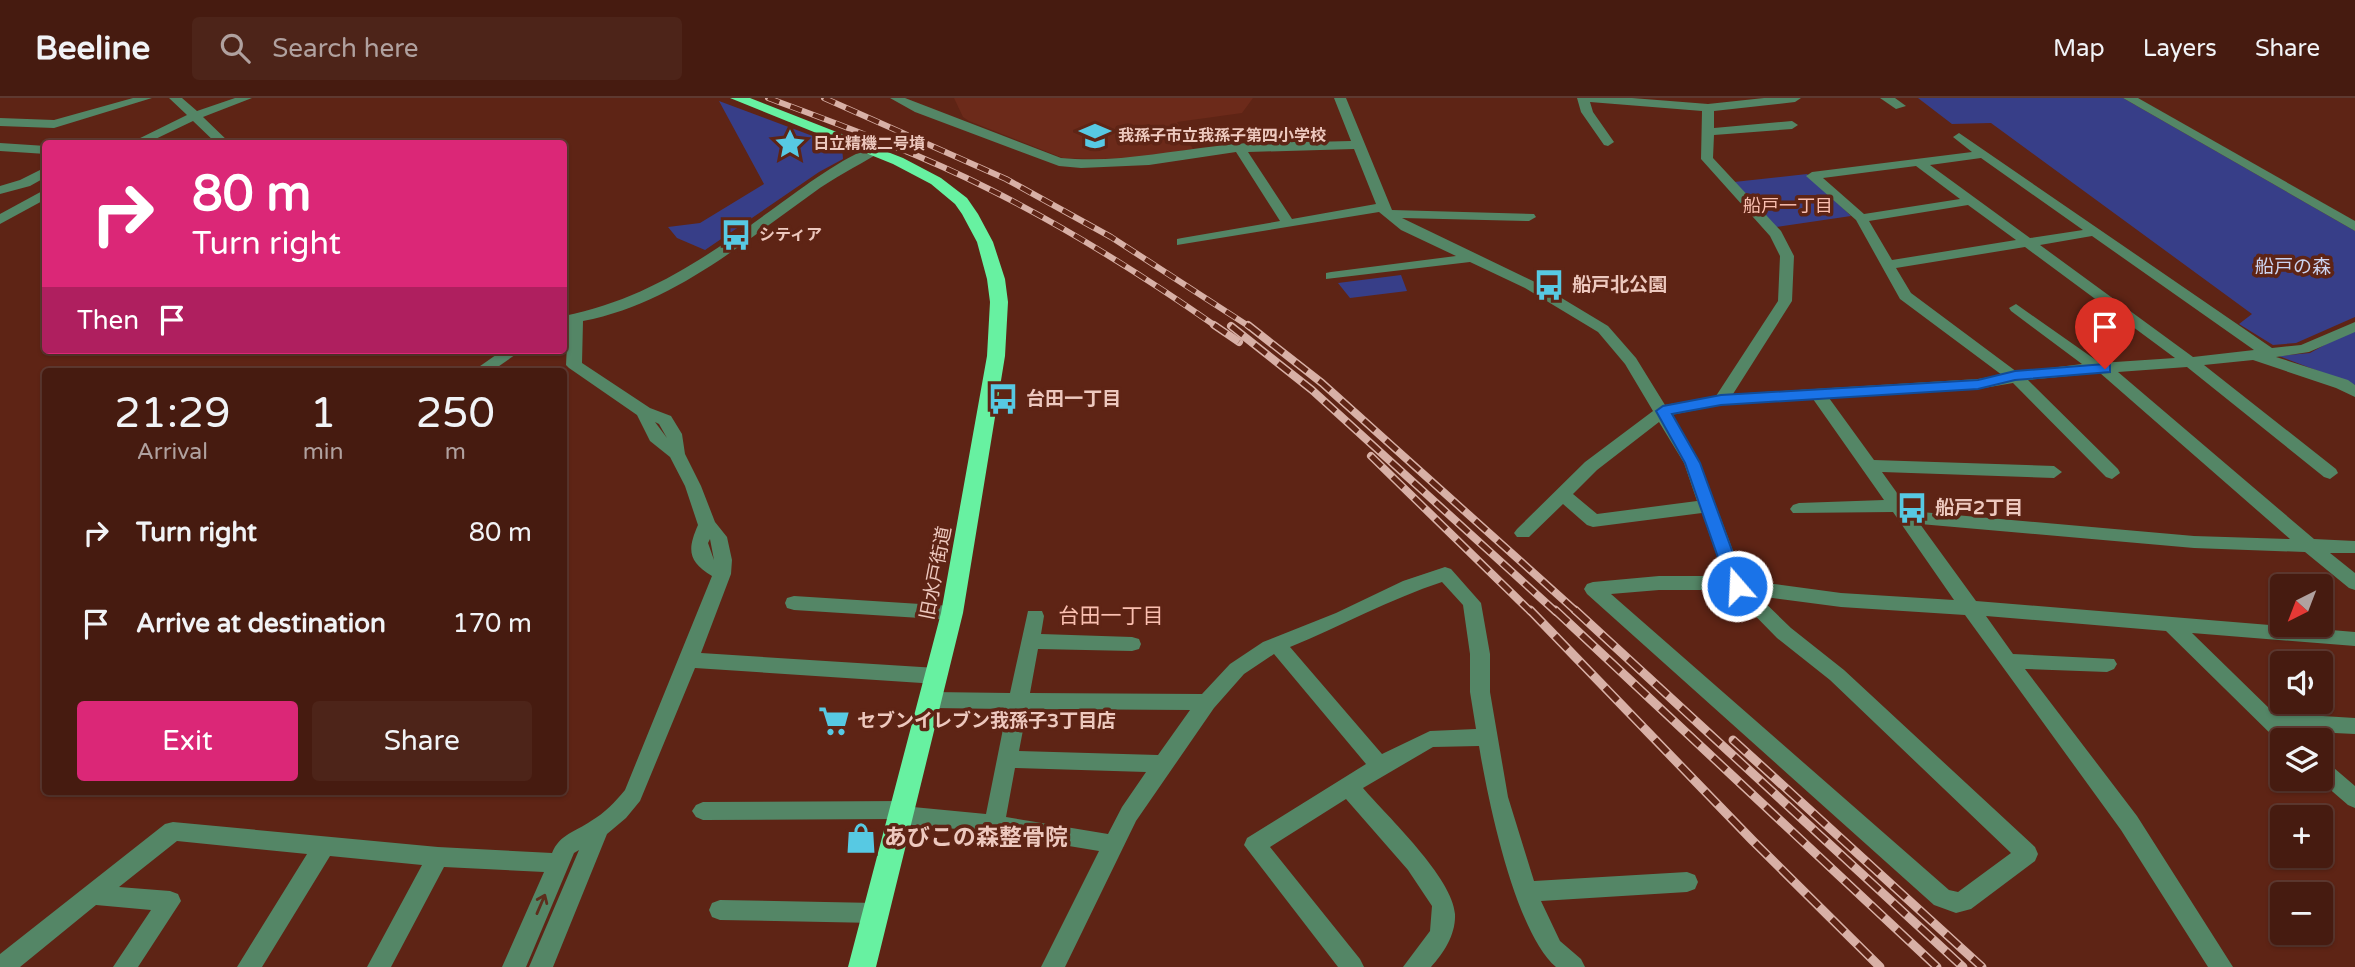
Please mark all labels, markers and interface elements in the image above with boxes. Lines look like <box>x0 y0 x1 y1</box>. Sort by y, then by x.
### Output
search box <box>192 17 682 80</box>
text: Beeline <box>35 29 150 68</box>
icon: search <box>216 29 254 67</box>
text: Search here <box>272 33 418 64</box>
text: Map <box>2053 34 2105 63</box>
text: Layers <box>2143 34 2217 63</box>
text: Share <box>2255 34 2320 63</box>
school or university icon: 我孫子市立我孫子第四小学校 <box>1078 119 1112 153</box>
place label: 我孫子市立我孫子第四小学校 <box>1118 126 1326 146</box>
place icon: 日立精機二号墳 <box>773 127 807 161</box>
place label: 日立精機二号墳 <box>813 134 925 154</box>
text: 80 m <box>192 165 311 224</box>
icon: right <box>77 168 168 259</box>
district label: 船戸一丁目 <box>1743 195 1833 217</box>
bus stop icon: シティア <box>719 218 753 252</box>
text: Turn right <box>192 225 341 263</box>
place label: シティア <box>759 225 822 245</box>
park label: 船戸の森 <box>2255 256 2331 278</box>
bus stop icon: 船戸北公園 <box>1532 268 1566 302</box>
place label: 船戸北公園 <box>1572 274 1667 296</box>
pin <box>2075 297 2135 369</box>
icon: arrive <box>153 301 191 339</box>
text: Then <box>77 305 139 336</box>
icon: arrive <box>2086 308 2124 346</box>
bus stop icon: 台田一丁目 <box>986 382 1020 416</box>
text: 21:29 <box>114 388 231 439</box>
text: 1 <box>310 388 336 439</box>
text: 250 <box>416 388 495 439</box>
place label: 台田一丁目 <box>1026 388 1121 410</box>
text: Arrival <box>137 438 208 466</box>
text: min <box>303 438 344 466</box>
text: m <box>445 438 466 466</box>
bus stop icon: 船戸2丁目 <box>1895 491 1929 525</box>
place label: 船戸2丁目 <box>1935 497 2023 519</box>
icon: right <box>77 514 115 552</box>
text: Turn right <box>136 517 257 548</box>
text: 80 m <box>469 517 532 548</box>
street label: 旧水戸街道 <box>916 524 956 622</box>
position arrow <box>1700 549 1774 623</box>
north arrow <box>2270 574 2333 637</box>
map controls <box>2270 574 2333 945</box>
district label: 台田一丁目 <box>1059 604 1164 629</box>
icon: arrive <box>77 605 115 643</box>
text: Arrive at destination <box>136 608 386 639</box>
text: 170 m <box>452 608 532 639</box>
button: sound <box>2270 651 2333 714</box>
button: Exit <box>77 701 298 781</box>
button: Share <box>312 701 532 781</box>
supermarket icon: セブンイレブン我孫子3丁目店 <box>817 704 851 738</box>
place label: セブンイレブン我孫子3丁目店 <box>857 710 1116 732</box>
button: layers <box>2270 728 2333 791</box>
button: + <box>2270 805 2333 868</box>
shop icon: あびこの森整骨院 <box>844 821 878 855</box>
place label: あびこの森整骨院 <box>884 824 1068 852</box>
button: − <box>2270 882 2333 945</box>
one-way arrow <box>535 894 548 916</box>

